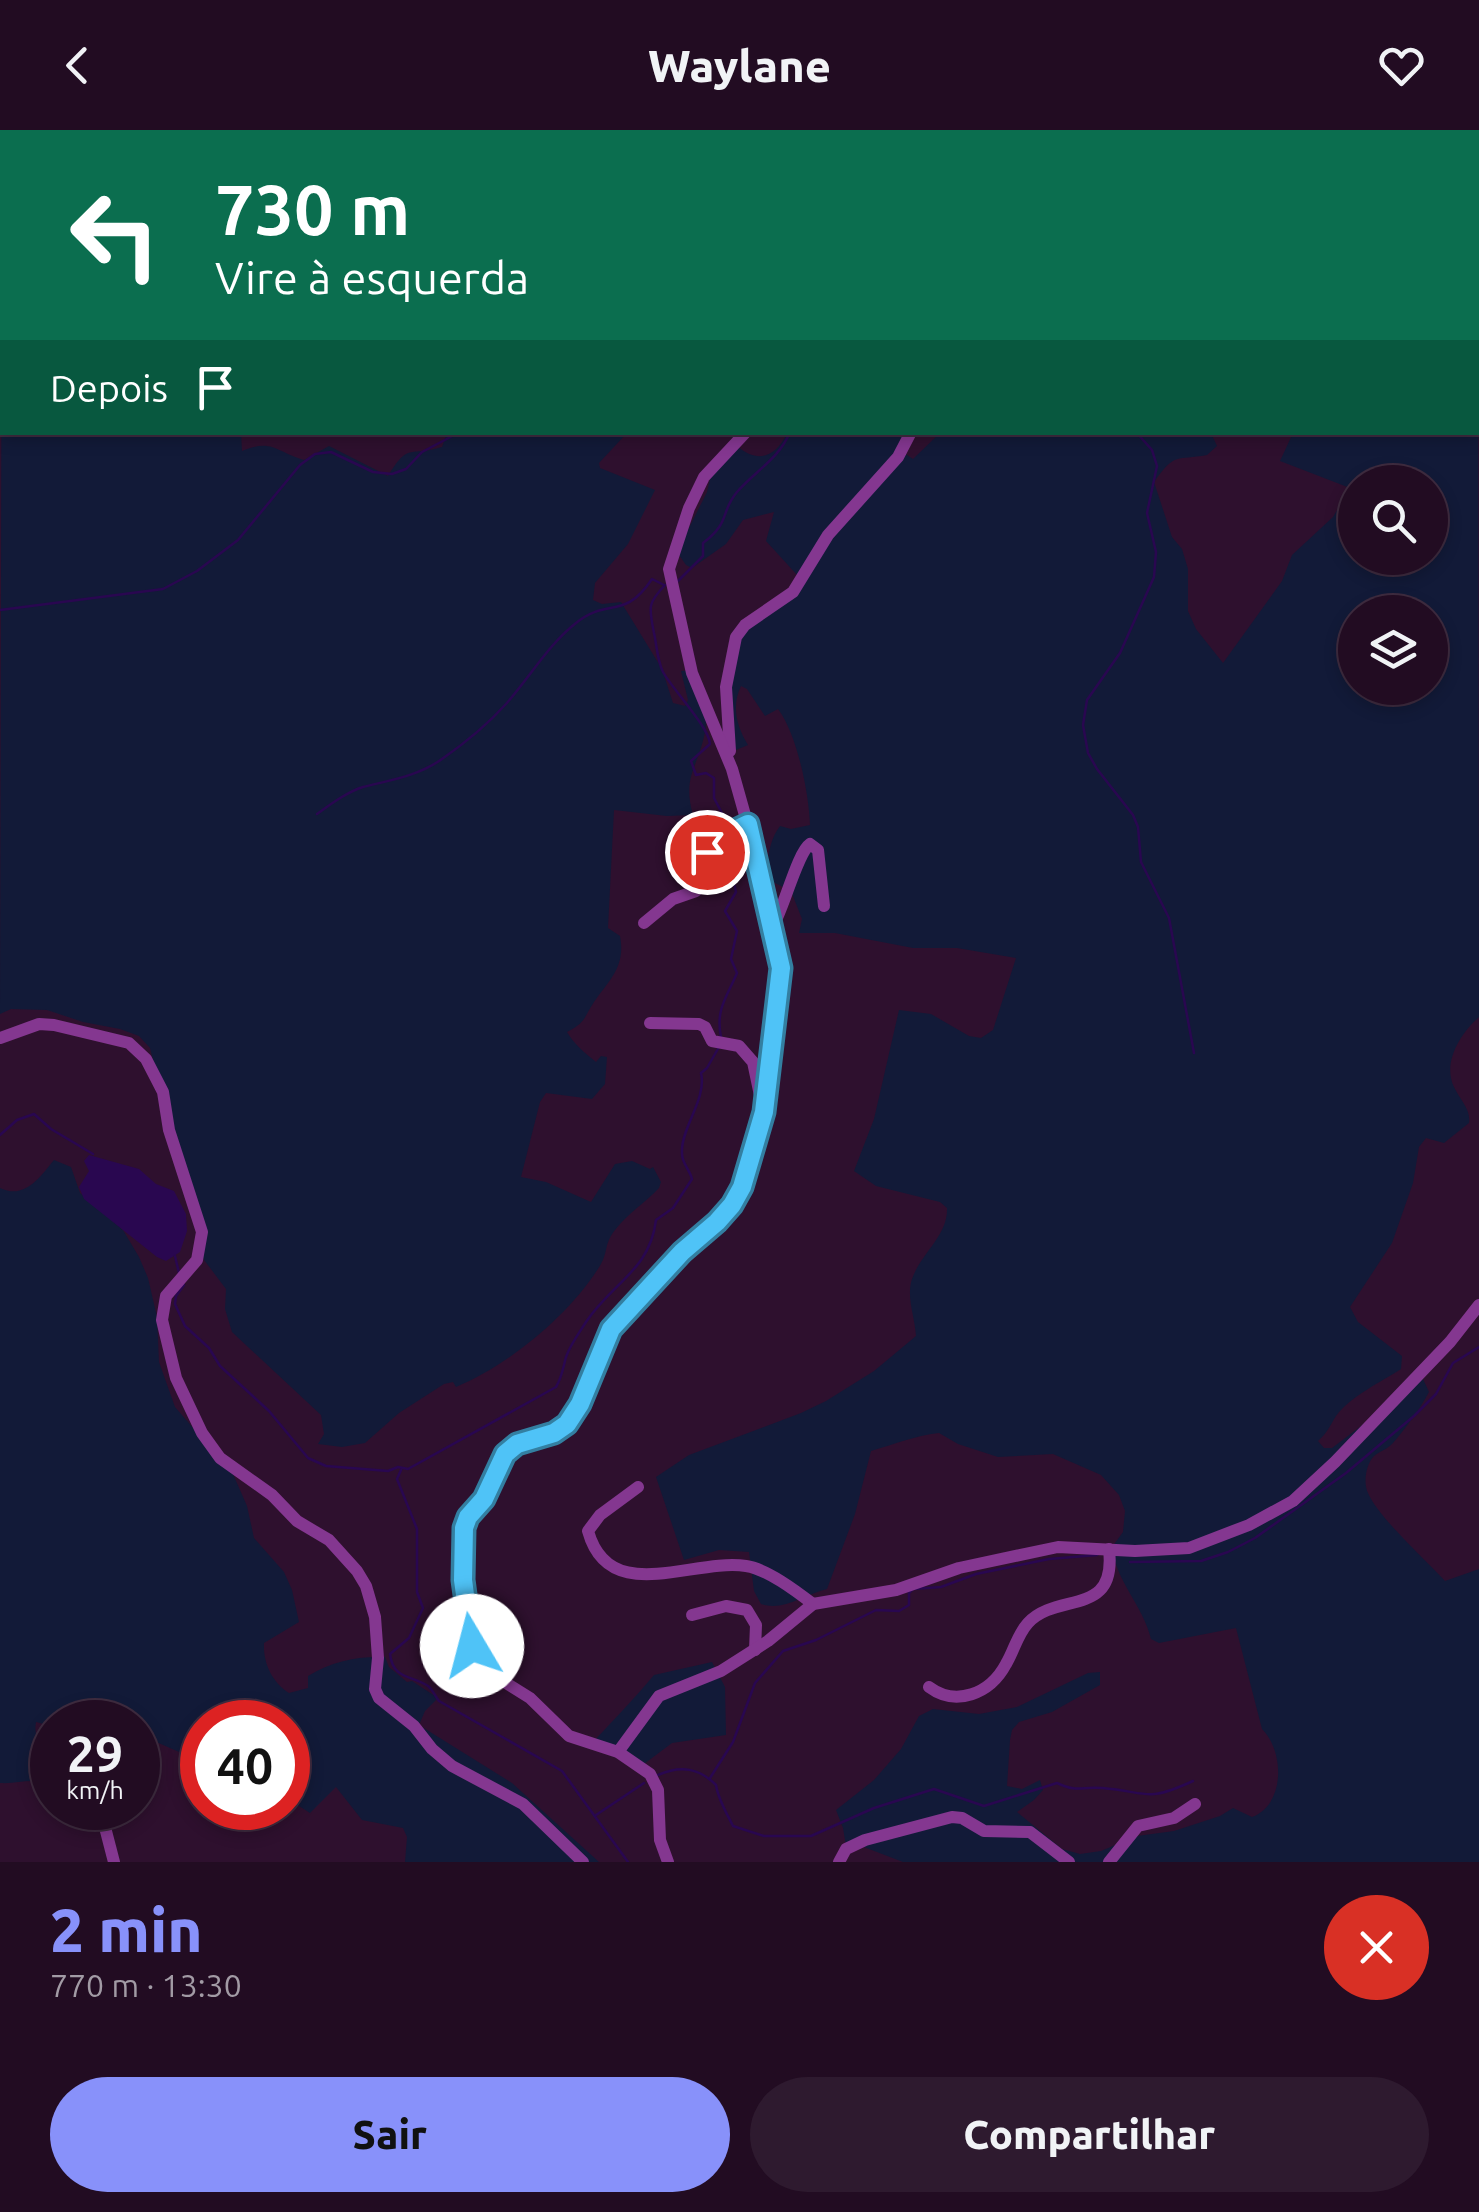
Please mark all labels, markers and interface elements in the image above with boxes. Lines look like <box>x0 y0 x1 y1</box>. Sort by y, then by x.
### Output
icon: back <box>50 38 105 93</box>
icon: heart <box>1374 38 1429 93</box>
text: Waylane <box>648 40 831 91</box>
icon: left <box>50 170 180 300</box>
text: 730 m <box>215 170 410 248</box>
text: Vire à esquerda <box>215 252 529 303</box>
icon: arrive <box>188 360 243 415</box>
text: Depois <box>50 367 168 409</box>
map controls <box>1338 465 1448 705</box>
button: search <box>1338 465 1448 575</box>
button: layers <box>1338 595 1448 705</box>
pin <box>665 810 750 895</box>
icon: arrive <box>680 825 735 880</box>
position arrow <box>420 1594 524 1698</box>
speed limit sign: 40 <box>180 1700 310 1830</box>
text: 29 <box>67 1725 123 1781</box>
text: km/h <box>66 1776 124 1804</box>
button: close <box>1324 1895 1429 2000</box>
text: 2 min <box>50 1896 203 1963</box>
text: 770 m · 13:30 <box>50 1967 242 2003</box>
button: Sair <box>50 2077 730 2192</box>
button: Compartilhar <box>750 2077 1429 2192</box>

